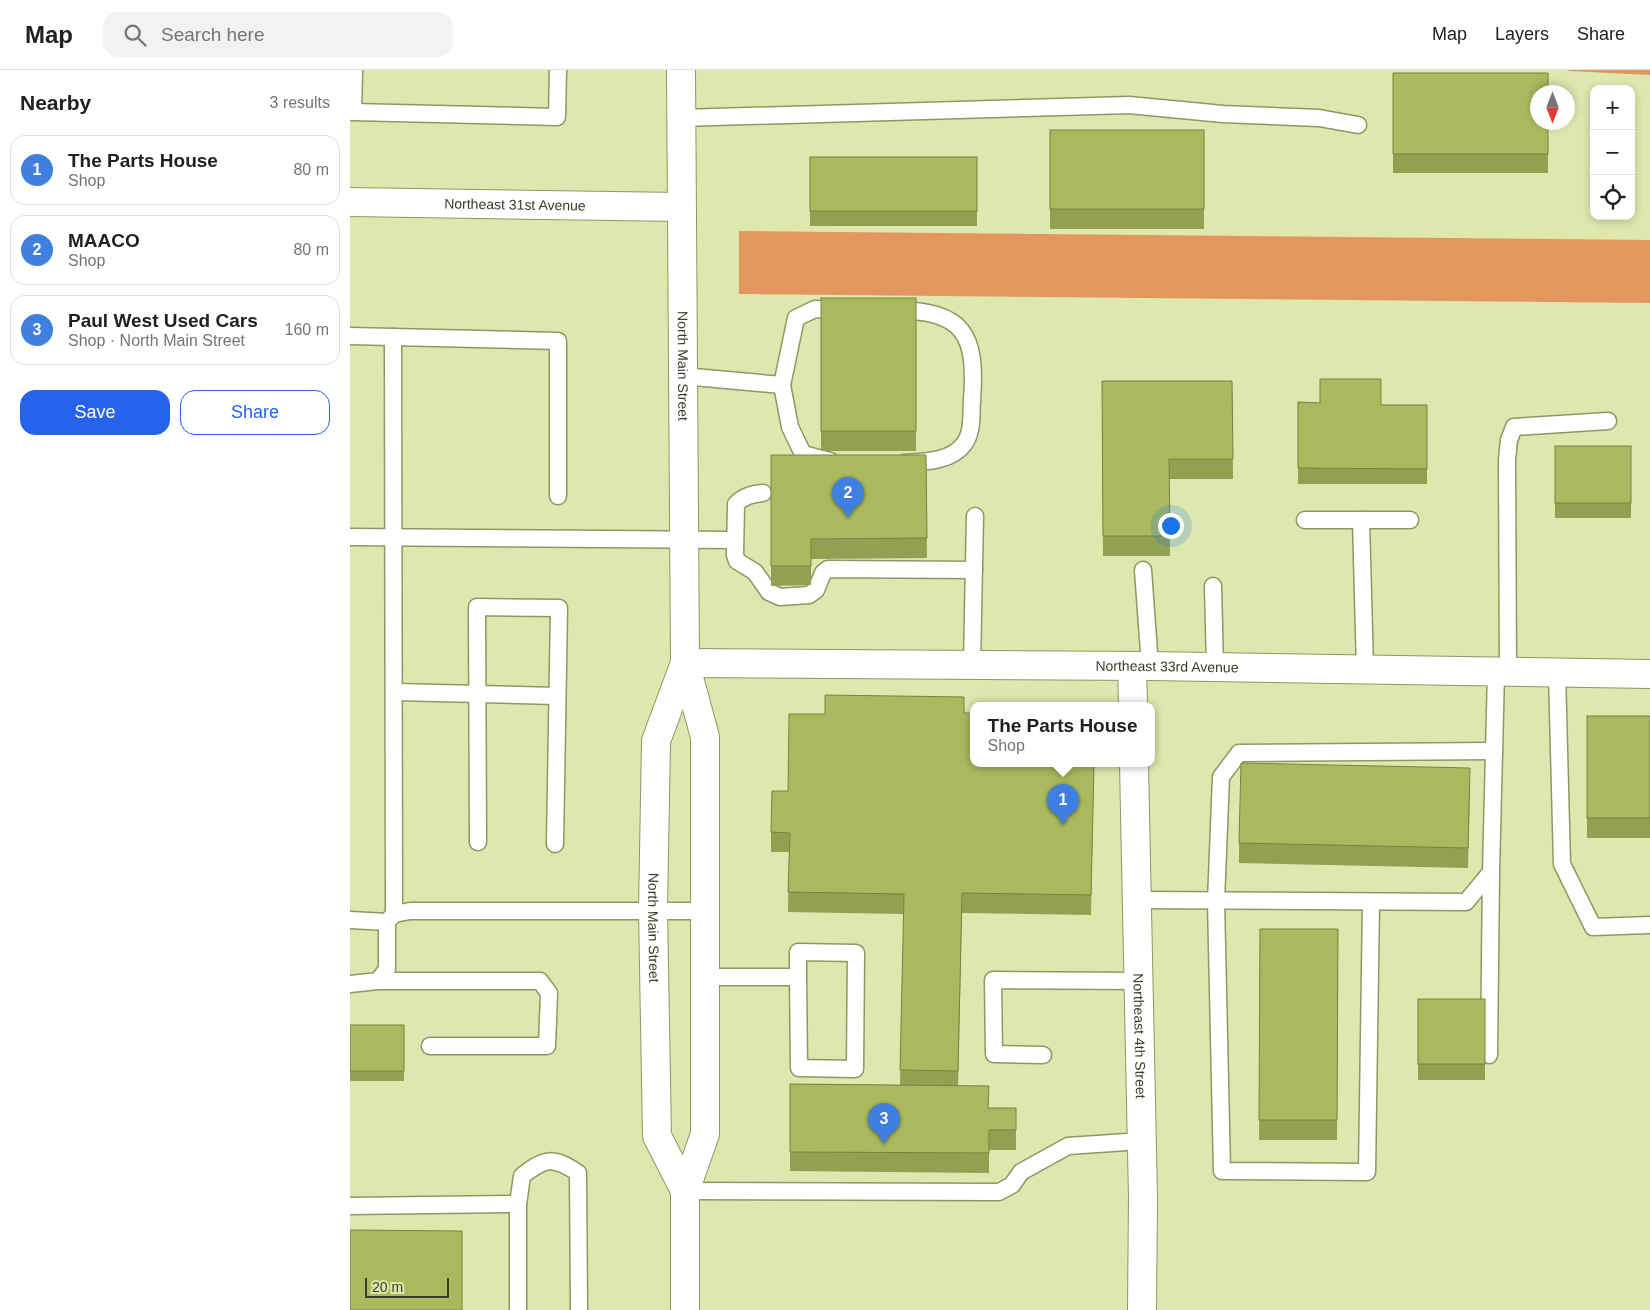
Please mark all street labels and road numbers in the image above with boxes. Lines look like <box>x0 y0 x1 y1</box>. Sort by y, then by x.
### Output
street label: Northeast 31st Avenue <box>444 195 586 214</box>
street label: North Main Street <box>675 311 691 421</box>
street label: Northeast 33rd Avenue <box>1095 658 1239 675</box>
street label: North Main Street <box>645 873 662 983</box>
street label: Northeast 4th Street <box>1130 973 1149 1099</box>

